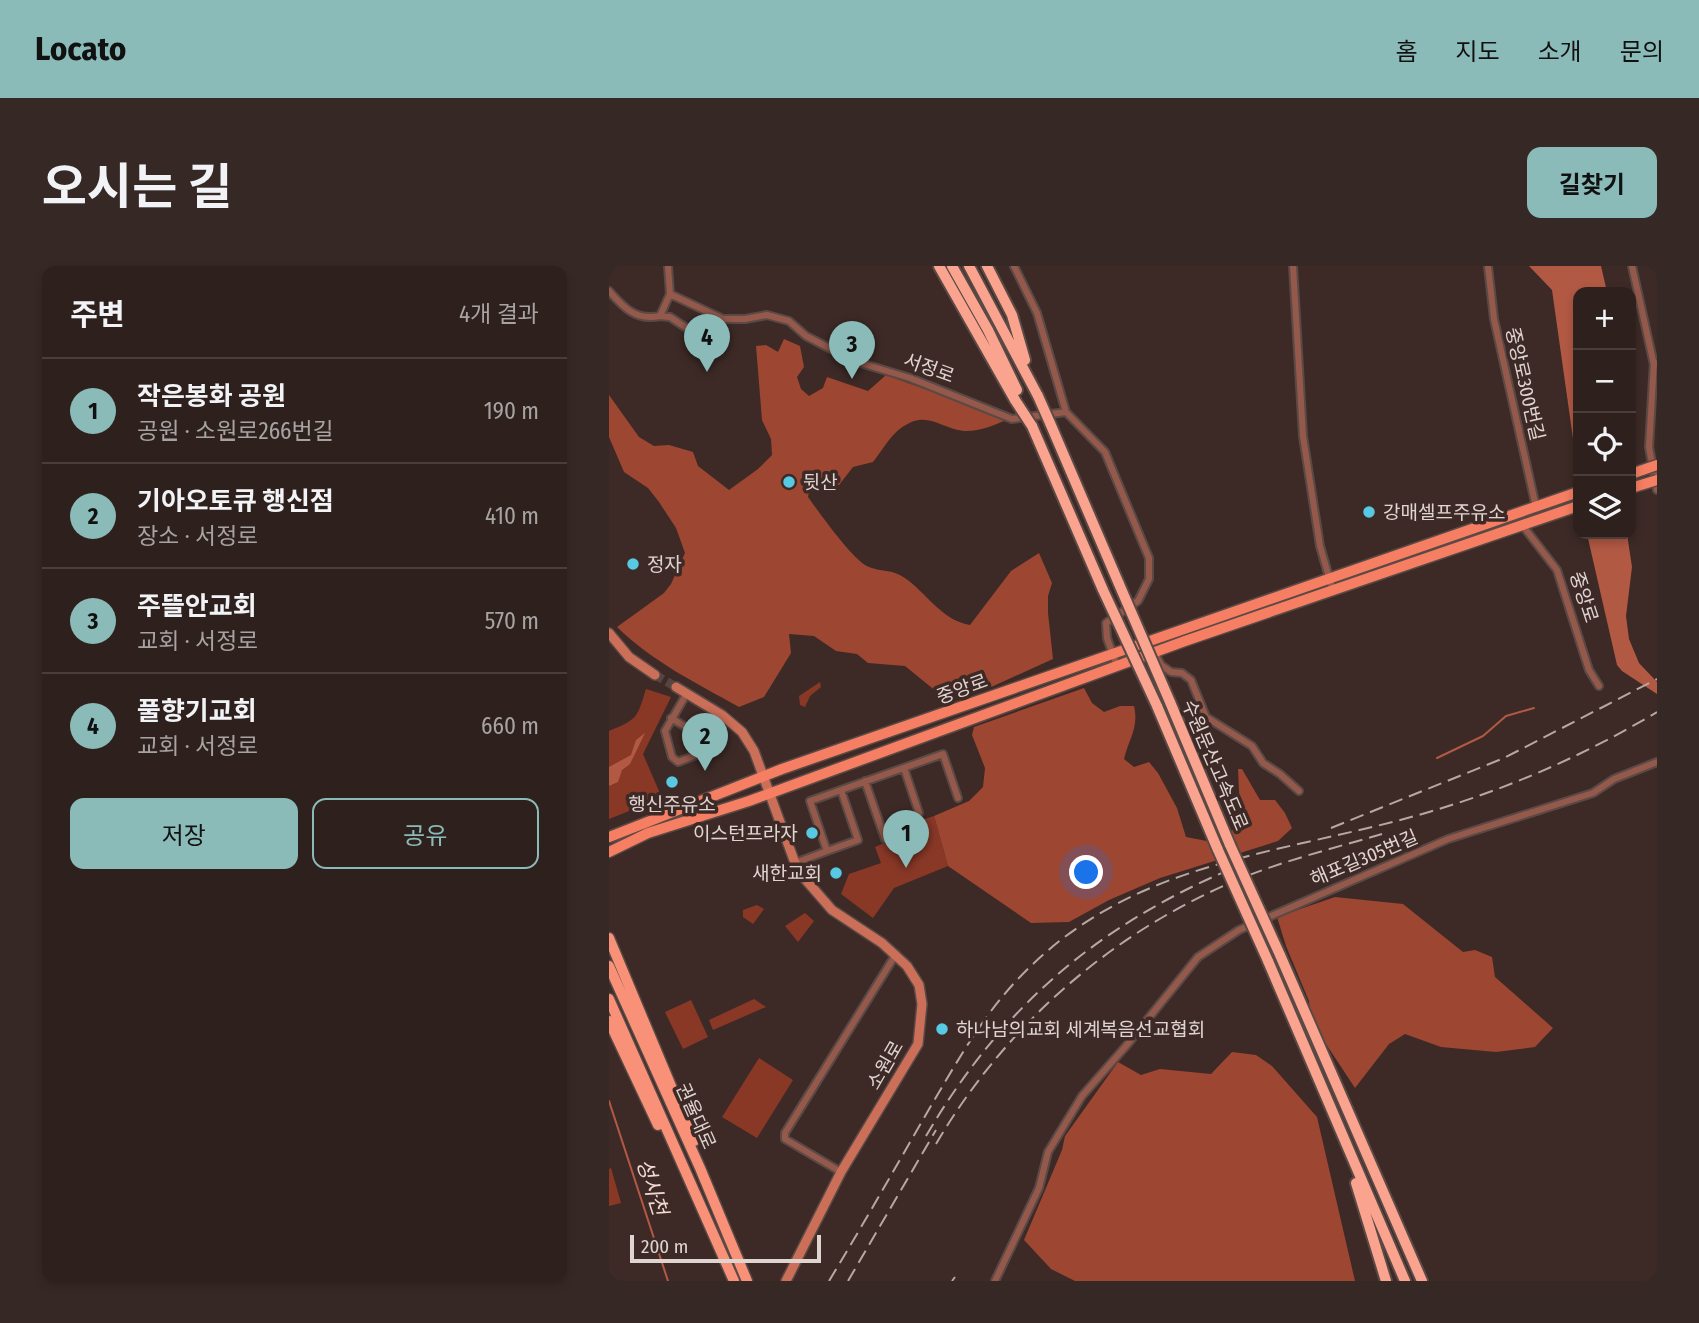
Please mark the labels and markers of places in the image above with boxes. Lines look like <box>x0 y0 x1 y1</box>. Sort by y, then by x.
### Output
pin: 4 <box>684 314 730 372</box>
pin: 3 <box>829 321 875 379</box>
place label: 뒷산 <box>803 471 838 494</box>
marker: 뒷산 <box>781 474 797 490</box>
place label: 강매셀프주유소 <box>1383 501 1505 524</box>
marker: 강매셀프주유소 <box>1361 504 1377 520</box>
place label: 정자 <box>647 553 682 576</box>
marker: 정자 <box>625 556 641 572</box>
pin: 2 <box>682 713 728 771</box>
marker: 행신주유소 <box>664 774 680 790</box>
place label: 행신주유소 <box>628 793 716 816</box>
pin: 1 <box>883 810 929 868</box>
place label: 이스턴프라자 <box>693 822 798 845</box>
marker: 이스턴프라자 <box>804 825 820 841</box>
place label: 새한교회 <box>752 862 822 885</box>
marker: 새한교회 <box>828 865 844 881</box>
place label: 하나남의교회 세계복음선교협회 <box>956 1018 1205 1041</box>
marker: 하나남의교회 세계복음선교협회 <box>934 1021 950 1037</box>

